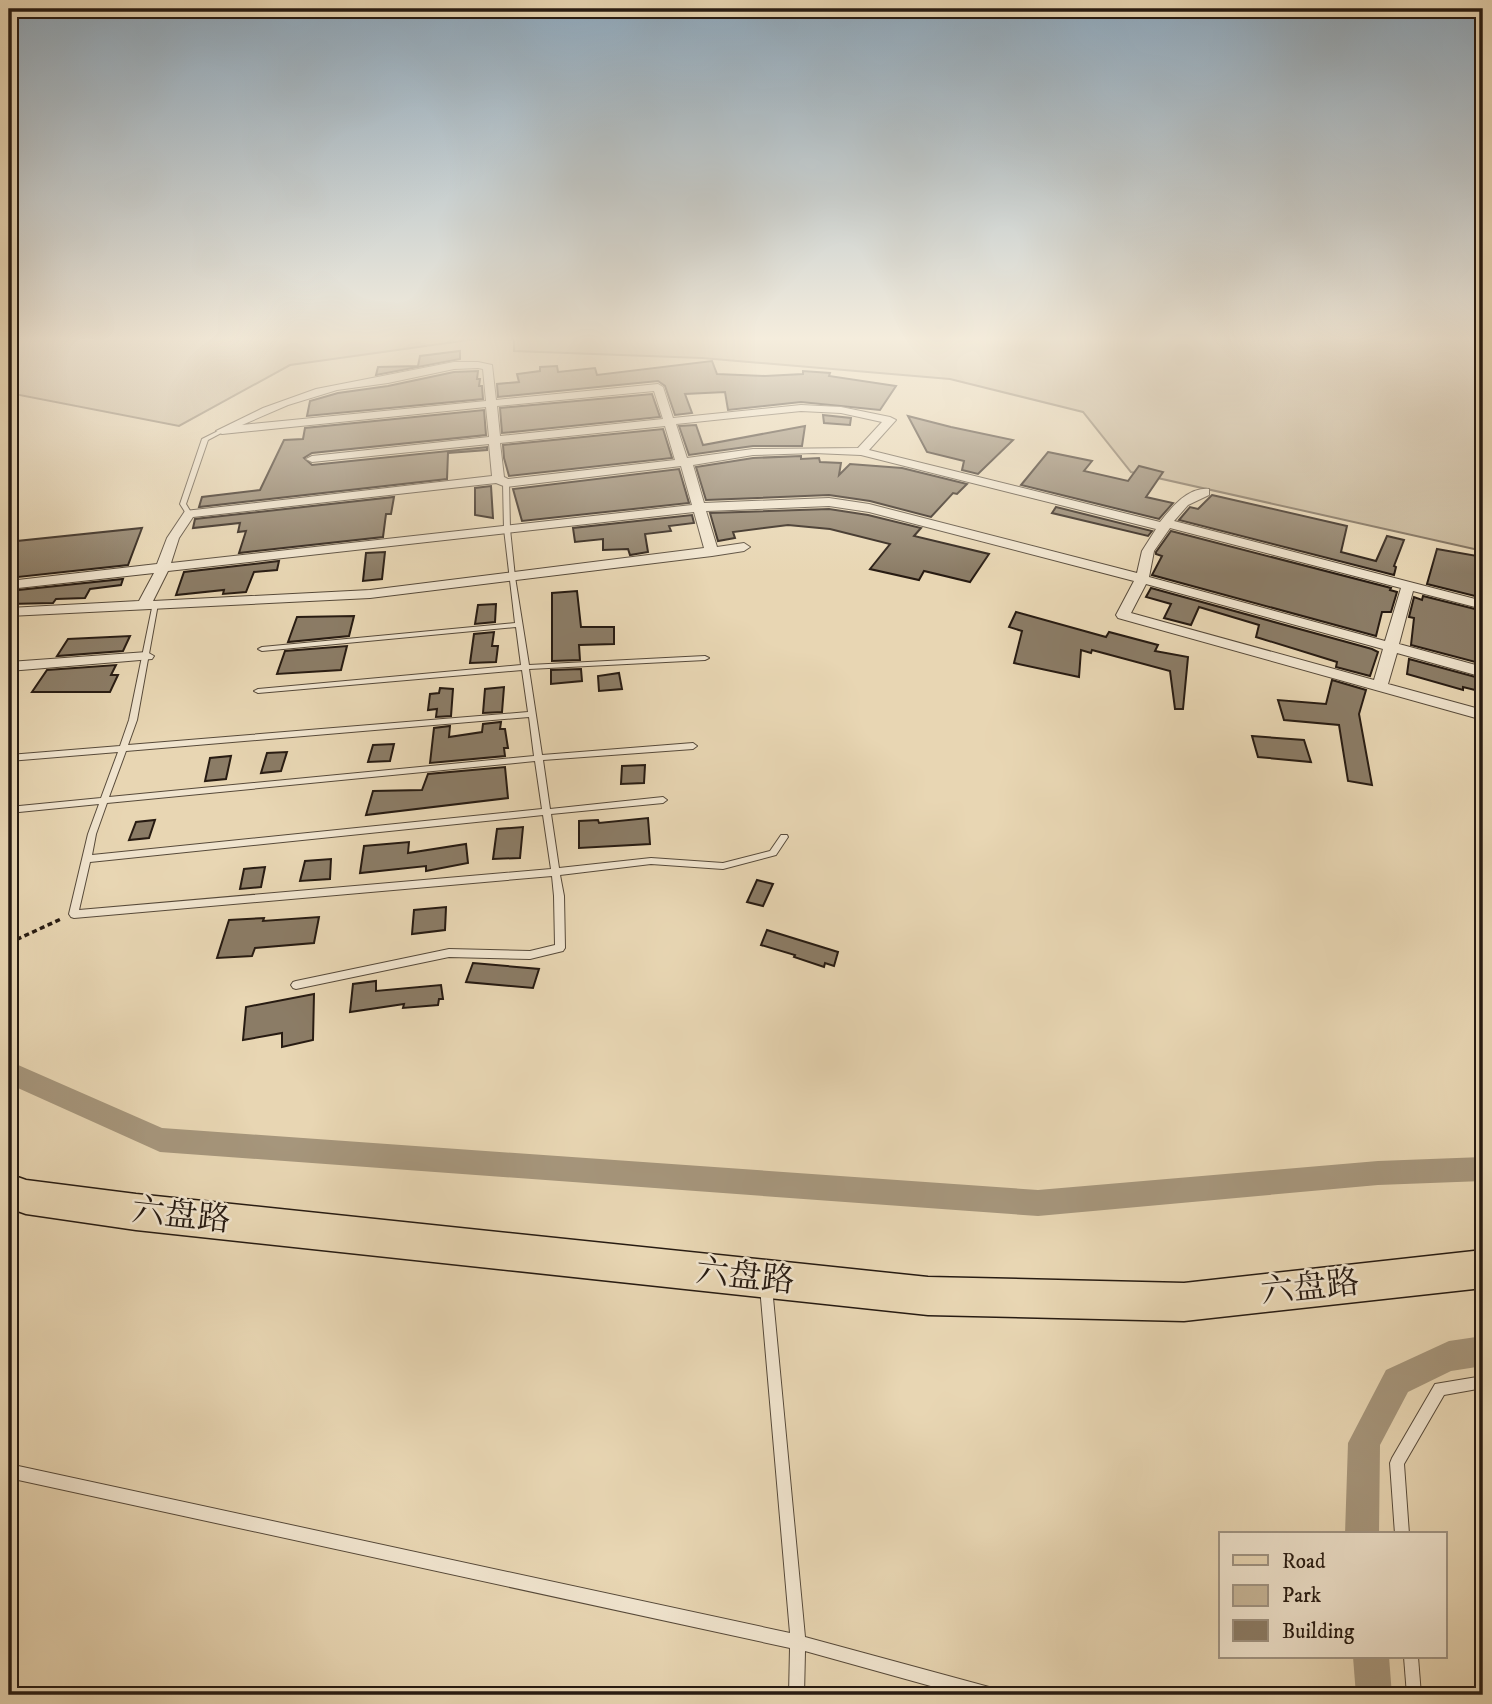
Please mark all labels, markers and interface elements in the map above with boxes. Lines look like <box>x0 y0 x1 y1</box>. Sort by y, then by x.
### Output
street label: 六盘路 <box>130 1190 232 1242</box>
street label: 六盘路 <box>694 1251 796 1303</box>
street label: 六盘路 <box>1259 1262 1361 1314</box>
legend <box>1219 1532 1446 1658</box>
text: Road <box>1282 1549 1326 1575</box>
text: Park <box>1282 1583 1322 1609</box>
text: Building <box>1282 1619 1355 1645</box>

